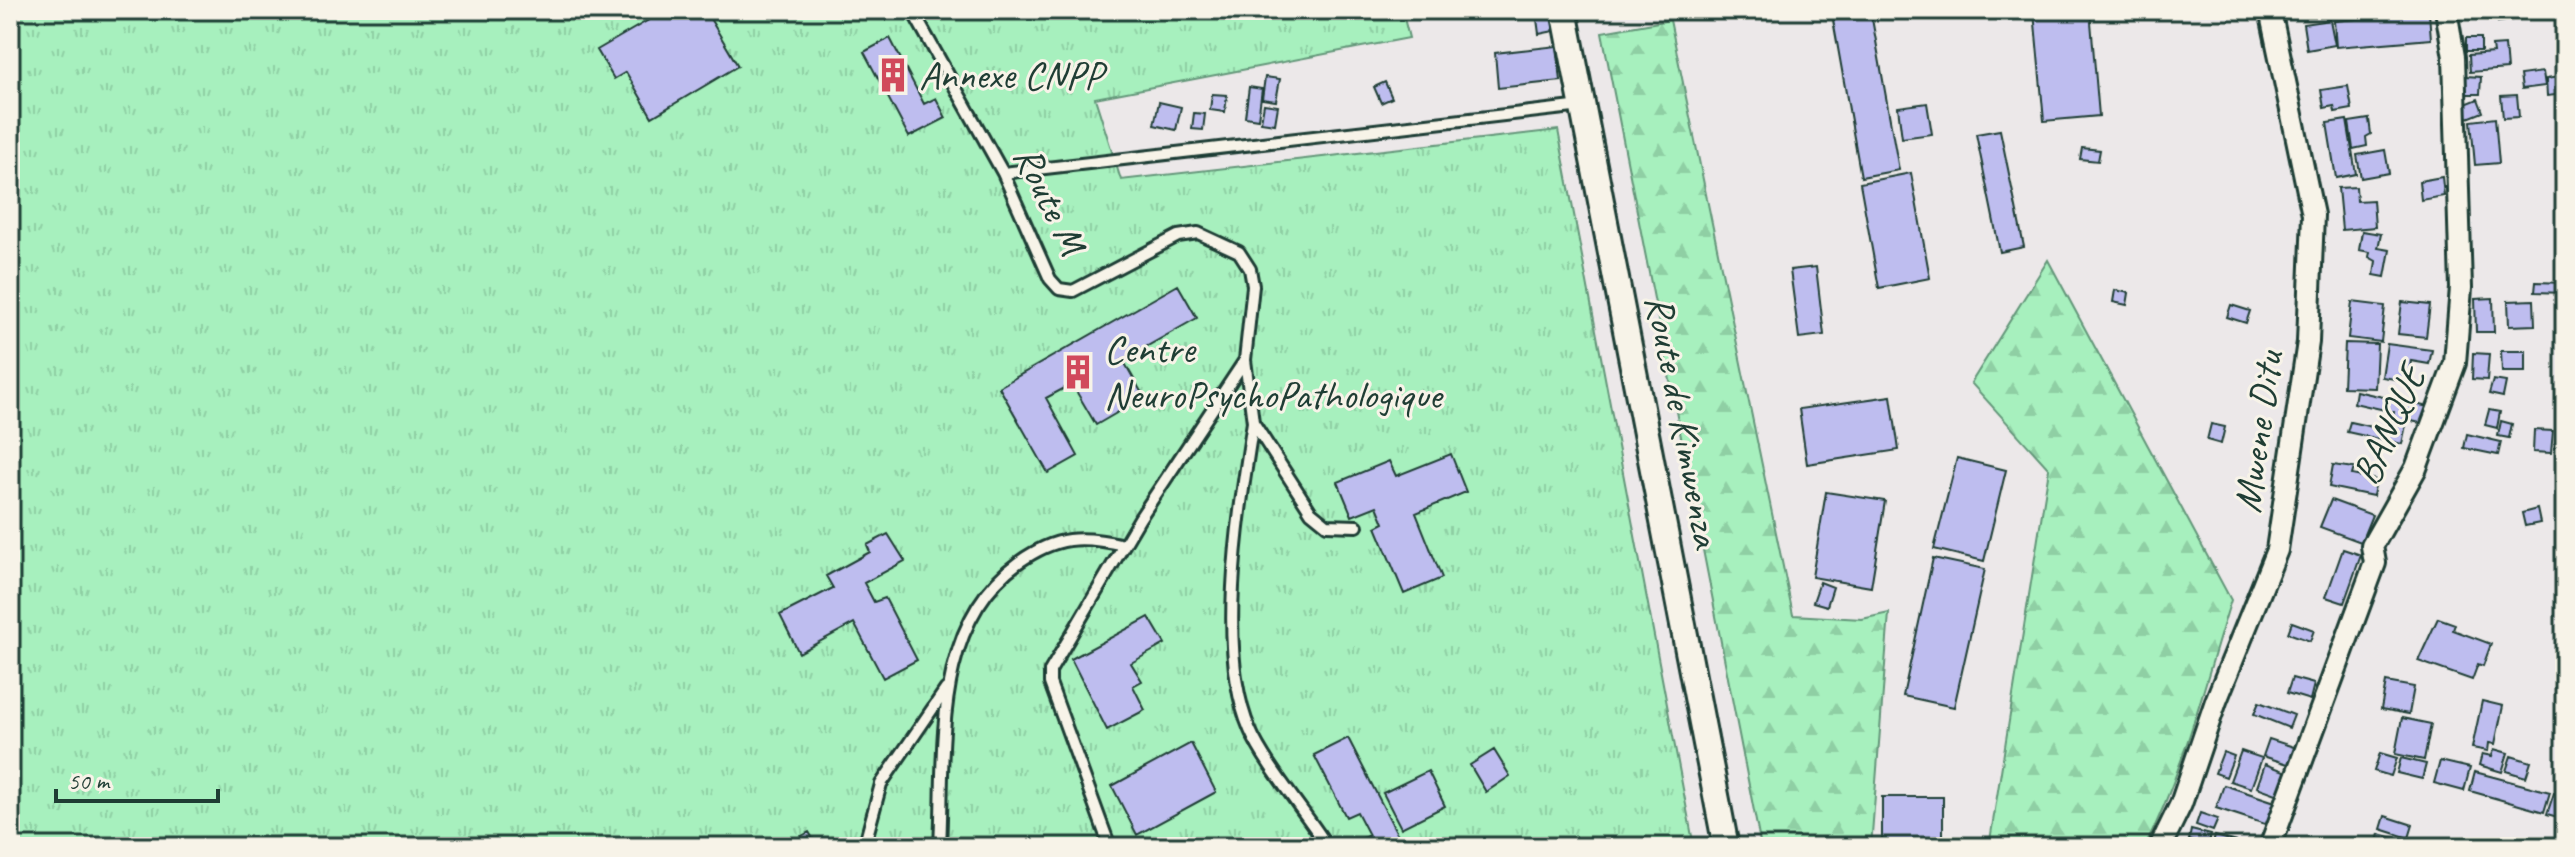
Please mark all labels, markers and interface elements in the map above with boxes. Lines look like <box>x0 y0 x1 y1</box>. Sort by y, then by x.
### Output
place label: Annexe CNPP <box>919 50 1108 100</box>
building icon: Annexe CNPP <box>874 56 912 94</box>
street label: Route M <box>1002 137 1099 265</box>
street label: Route de Kimwenza <box>1634 291 1732 554</box>
place label: Centre NeuroPsychoPathologique <box>1104 324 1444 420</box>
street label: Mwene Ditu <box>2222 346 2294 516</box>
building icon: Centre NeuroPsychoPathologique <box>1059 353 1097 391</box>
street label: BANQUE <box>2341 353 2439 492</box>
scale bar <box>56 753 218 803</box>
text: 50 m <box>68 766 111 796</box>

